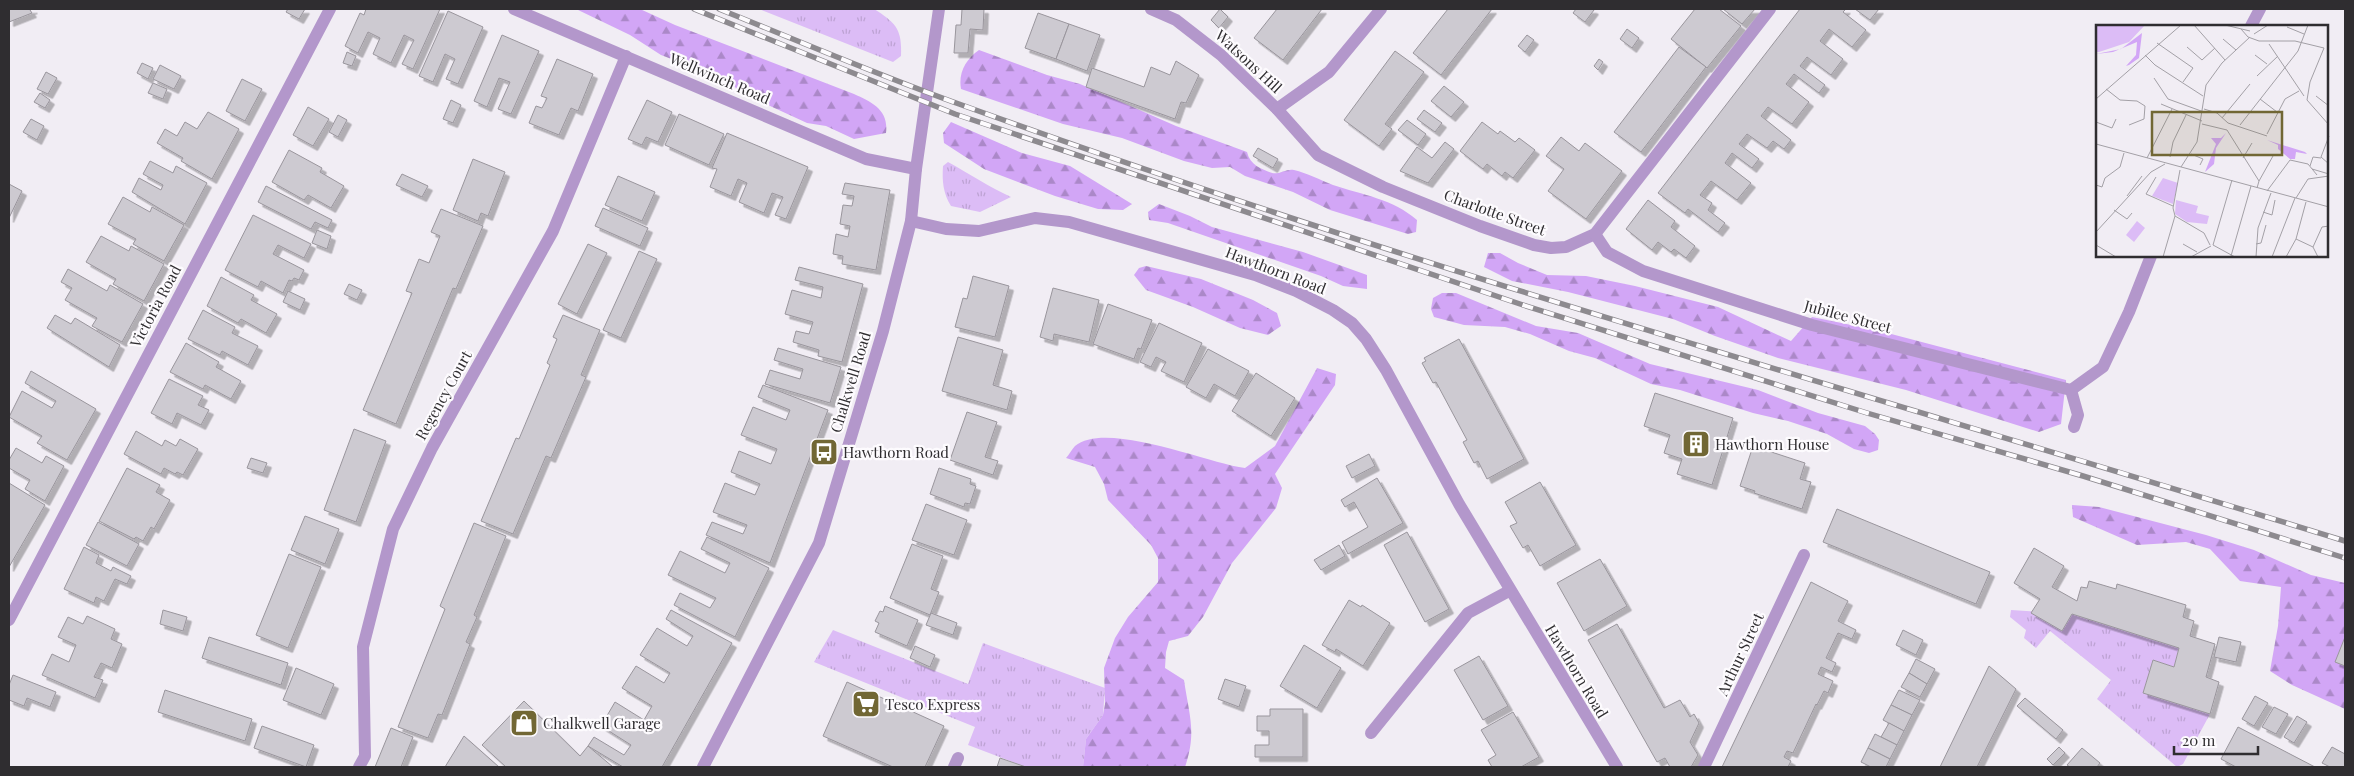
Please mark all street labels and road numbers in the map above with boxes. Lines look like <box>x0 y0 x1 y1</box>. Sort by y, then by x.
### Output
street label: Watsons Hill <box>1211 24 1287 97</box>
street label: Wellwinch Road <box>666 47 774 108</box>
street label: Charlotte Street <box>1441 184 1549 240</box>
street label: Hawthorn Road <box>1223 242 1329 298</box>
street label: Victoria Road <box>124 261 185 352</box>
street label: Jubilee Street <box>1801 294 1895 337</box>
street label: Chalkwell Road <box>825 329 875 435</box>
street label: Regency Court <box>410 346 476 443</box>
street label: Arthur Street <box>1712 609 1768 700</box>
street label: Hawthorn Road <box>1541 620 1613 722</box>

